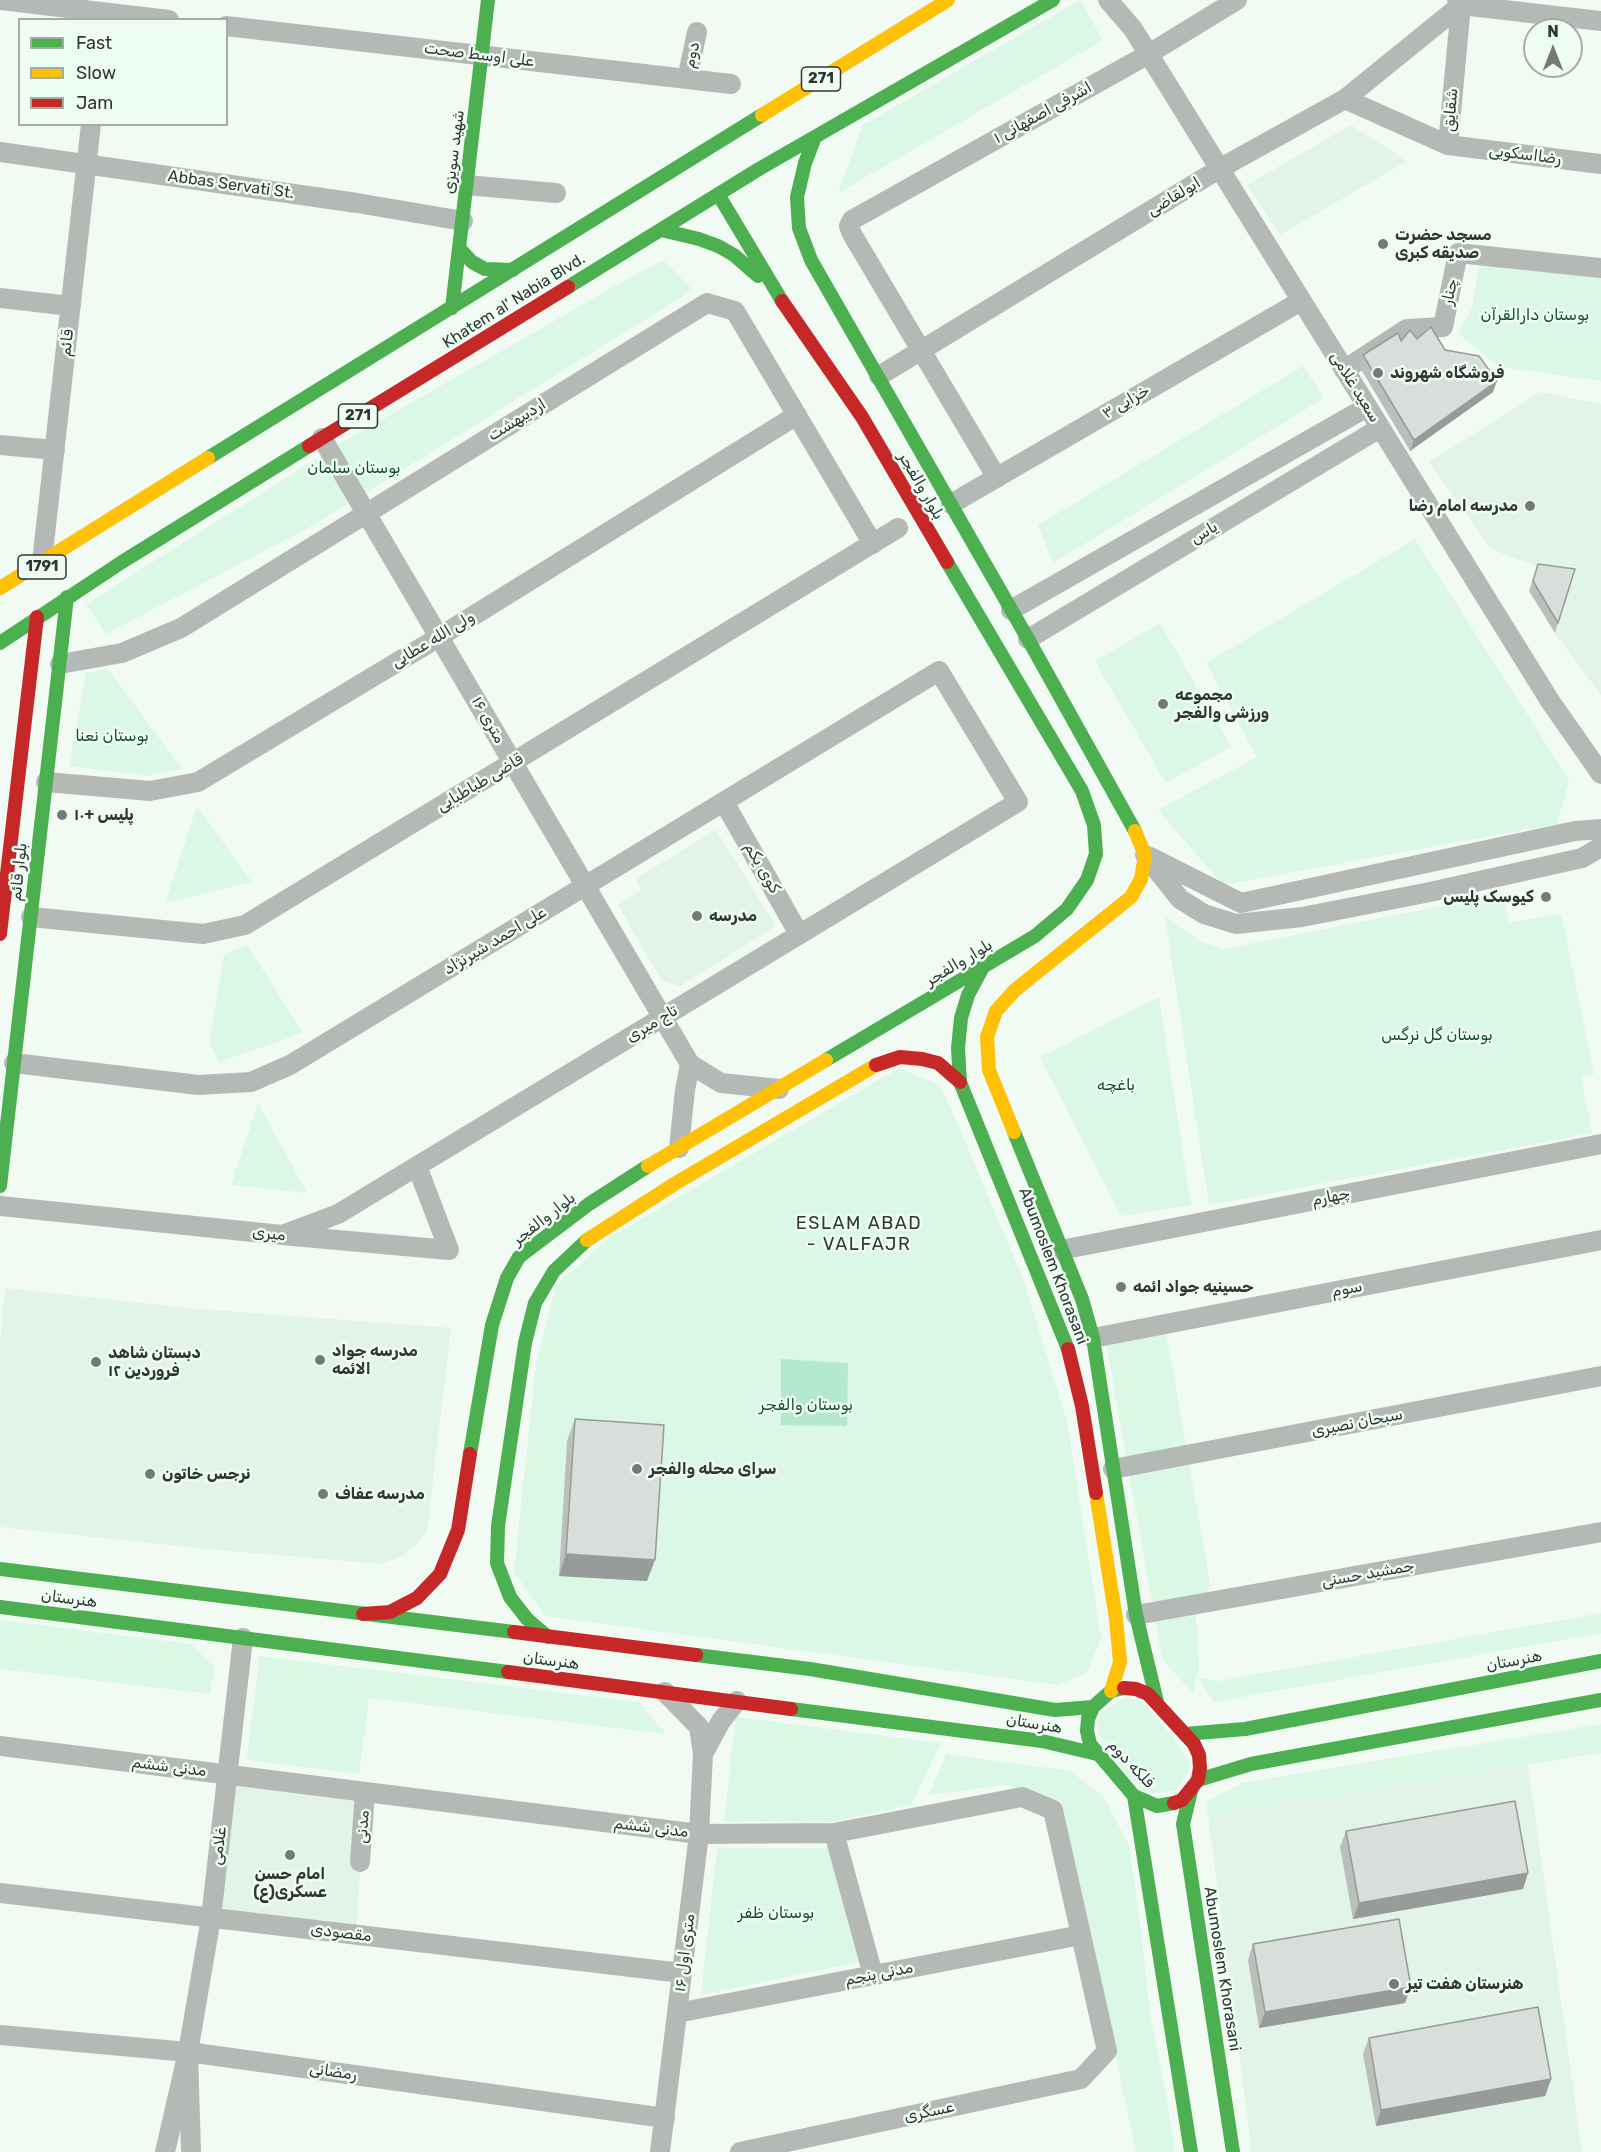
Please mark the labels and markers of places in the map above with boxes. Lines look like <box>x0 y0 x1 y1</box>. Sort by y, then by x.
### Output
place label: مسجد حضرت صدیقه کبری <box>1395 225 1492 263</box>
marker: مسجد حضرت صدیقه کبری <box>1376 237 1390 251</box>
place label: فروشگاه شهروند <box>1390 363 1504 383</box>
marker: فروشگاه شهروند <box>1371 366 1385 380</box>
place label: مدرسه امام رضا <box>1408 496 1518 516</box>
marker: مدرسه امام رضا <box>1523 499 1537 513</box>
place label: مجموعه ورزشی والفجر <box>1175 685 1269 723</box>
marker: مجموعه ورزشی والفجر <box>1156 697 1170 711</box>
place label: پلیس +۱۰ <box>74 805 134 825</box>
marker: پلیس +۱۰ <box>55 808 69 822</box>
place label: کیوسک پلیس <box>1443 887 1534 907</box>
marker: کیوسک پلیس <box>1539 890 1553 904</box>
place label: مدرسه <box>709 906 757 926</box>
marker: مدرسه <box>690 909 704 923</box>
place label: حسینیه جواد ائمه <box>1133 1277 1254 1297</box>
marker: حسینیه جواد ائمه <box>1114 1280 1128 1294</box>
place label: مدرسه جواد الائمه <box>332 1341 418 1379</box>
place label: دبستان شاهد ۱۲ فروردین <box>108 1343 201 1381</box>
marker: مدرسه جواد الائمه <box>313 1353 327 1367</box>
marker: دبستان شاهد ۱۲ فروردین <box>89 1355 103 1369</box>
place label: سرای محله والفجر <box>649 1459 776 1479</box>
marker: سرای محله والفجر <box>630 1462 644 1476</box>
place label: نرجس خاتون <box>162 1464 251 1484</box>
marker: نرجس خاتون <box>143 1467 157 1481</box>
place label: مدرسه عفاف <box>335 1484 425 1504</box>
marker: مدرسه عفاف <box>316 1487 330 1501</box>
marker: امام حسن عسکری(ع) <box>283 1848 297 1862</box>
place label: امام حسن عسکری(ع) <box>253 1864 327 1902</box>
place label: هنرستان هفت تیر <box>1406 1974 1524 1994</box>
marker: هنرستان هفت تیر <box>1387 1977 1401 1991</box>

